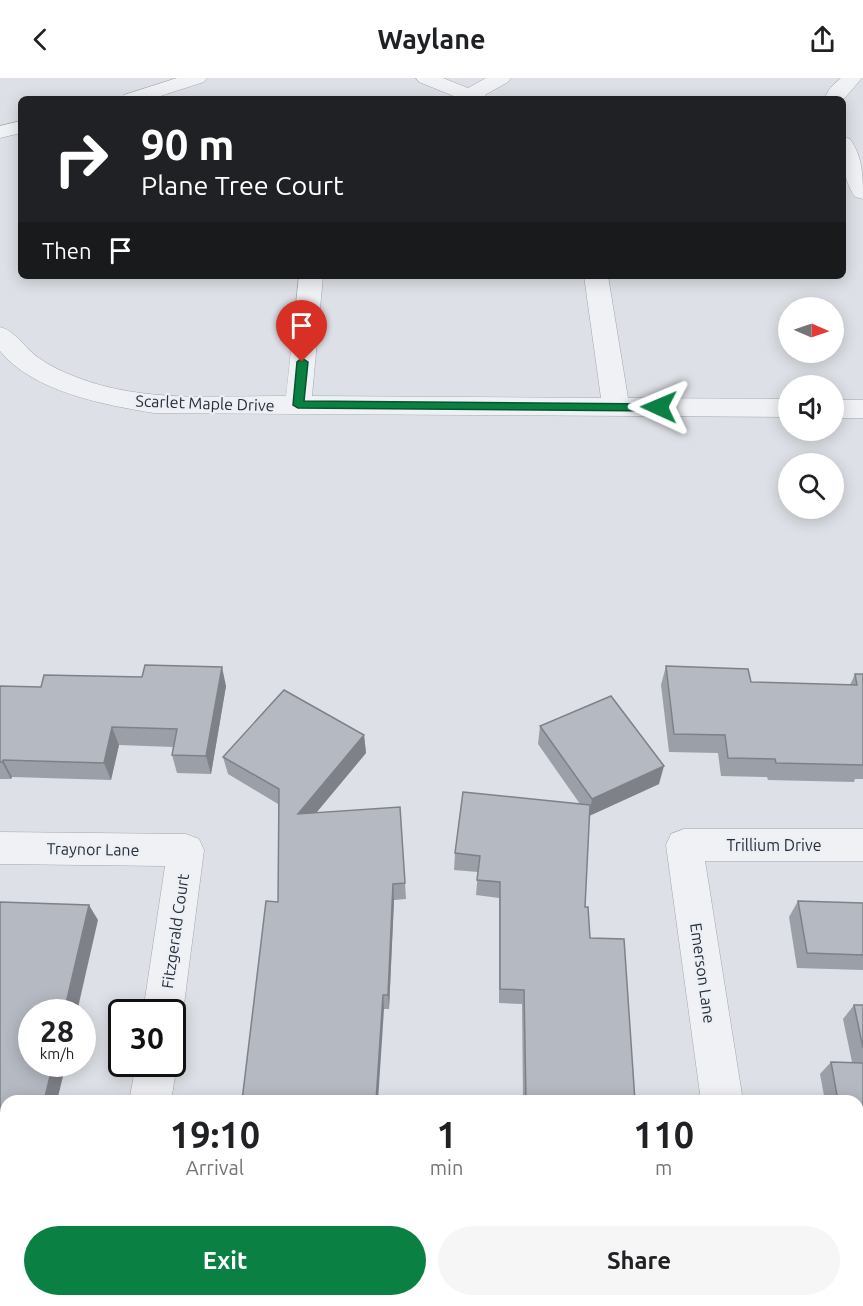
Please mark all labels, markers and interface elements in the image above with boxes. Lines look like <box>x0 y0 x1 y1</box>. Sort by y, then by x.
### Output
icon: back <box>24 23 57 56</box>
icon: share <box>806 23 839 56</box>
text: Waylane <box>378 24 485 54</box>
icon: right <box>42 120 120 198</box>
text: 90 m <box>141 121 235 168</box>
text: Plane Tree Court <box>141 170 344 200</box>
icon: arrive <box>104 234 137 267</box>
text: Then <box>42 238 92 263</box>
north arrow <box>778 297 844 363</box>
map controls <box>778 297 844 519</box>
pin <box>276 300 327 362</box>
icon: arrive <box>285 309 318 342</box>
position arrow <box>627 375 691 439</box>
button: sound <box>778 375 844 441</box>
street label: Scarlet Maple Drive <box>135 392 275 414</box>
button: search <box>778 453 844 519</box>
street label: Trillium Drive <box>726 836 822 854</box>
street label: Traynor Lane <box>46 839 140 859</box>
street label: Fitzgerald Court <box>158 872 192 990</box>
street label: Emerson Lane <box>687 922 719 1024</box>
speed limit sign: 30 <box>108 999 186 1077</box>
text: 28 <box>40 1014 74 1048</box>
text: km/h <box>40 1045 74 1062</box>
text: 19:10 <box>170 1114 260 1155</box>
text: 1 <box>436 1114 457 1155</box>
text: 110 <box>633 1114 694 1155</box>
text: Arrival <box>186 1156 244 1179</box>
text: min <box>430 1156 463 1179</box>
text: m <box>655 1156 672 1179</box>
button: Exit <box>24 1226 426 1295</box>
button: Share <box>438 1226 840 1295</box>

